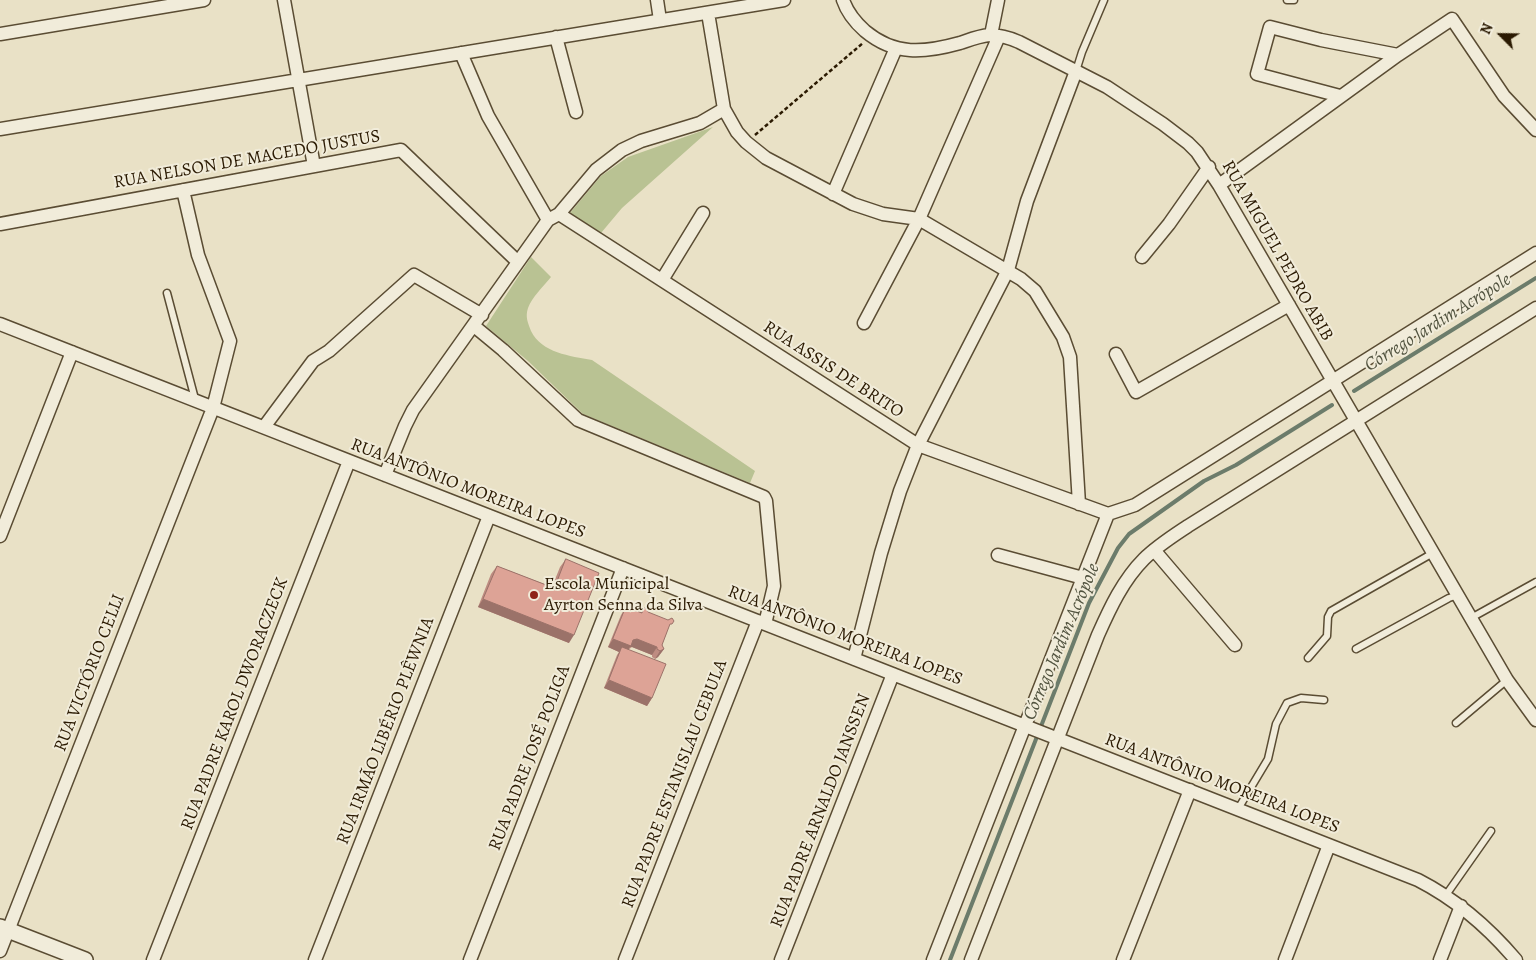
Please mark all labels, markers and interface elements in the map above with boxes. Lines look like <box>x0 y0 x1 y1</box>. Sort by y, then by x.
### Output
north arrow <box>1476 10 1526 60</box>
text: N <box>1476 21 1497 37</box>
street label: RUA NELSON DE MACEDO JUSTUS <box>112 126 382 194</box>
street label: RUA MIGUEL PEDRO ABIB <box>1216 157 1338 345</box>
water label: Córrego Jardim Acrópole <box>1361 269 1515 377</box>
street label: RUA ASSIS DE BRITO <box>759 317 907 423</box>
street label: RUA ANTÔNIO MOREIRA LOPES <box>348 434 588 544</box>
water label: Córrego Jardim Acrópole <box>1019 560 1105 724</box>
place label: Escola Municipal Ayrton Senna da Silva <box>544 574 703 616</box>
street label: RUA PADRE KAROL DWORACZECK <box>177 575 293 833</box>
street label: RUA ANTÔNIO MOREIRA LOPES <box>725 581 965 691</box>
marker: Escola Municipal Ayrton Senna da Silva <box>528 589 540 601</box>
street label: RUA VICTÓRIO CELLI <box>50 591 130 755</box>
street label: RUA IRMÃO LIBÉRIO PLÊWNIA <box>333 614 439 848</box>
street label: RUA PADRE ESTANISLAU CEBULA <box>618 657 732 911</box>
street label: RUA PADRE JOSÉ POLIGA <box>485 662 575 854</box>
street label: RUA PADRE ARNALDO JANSSEN <box>766 691 876 931</box>
street label: RUA ANTÔNIO MOREIRA LOPES <box>1102 729 1342 839</box>

